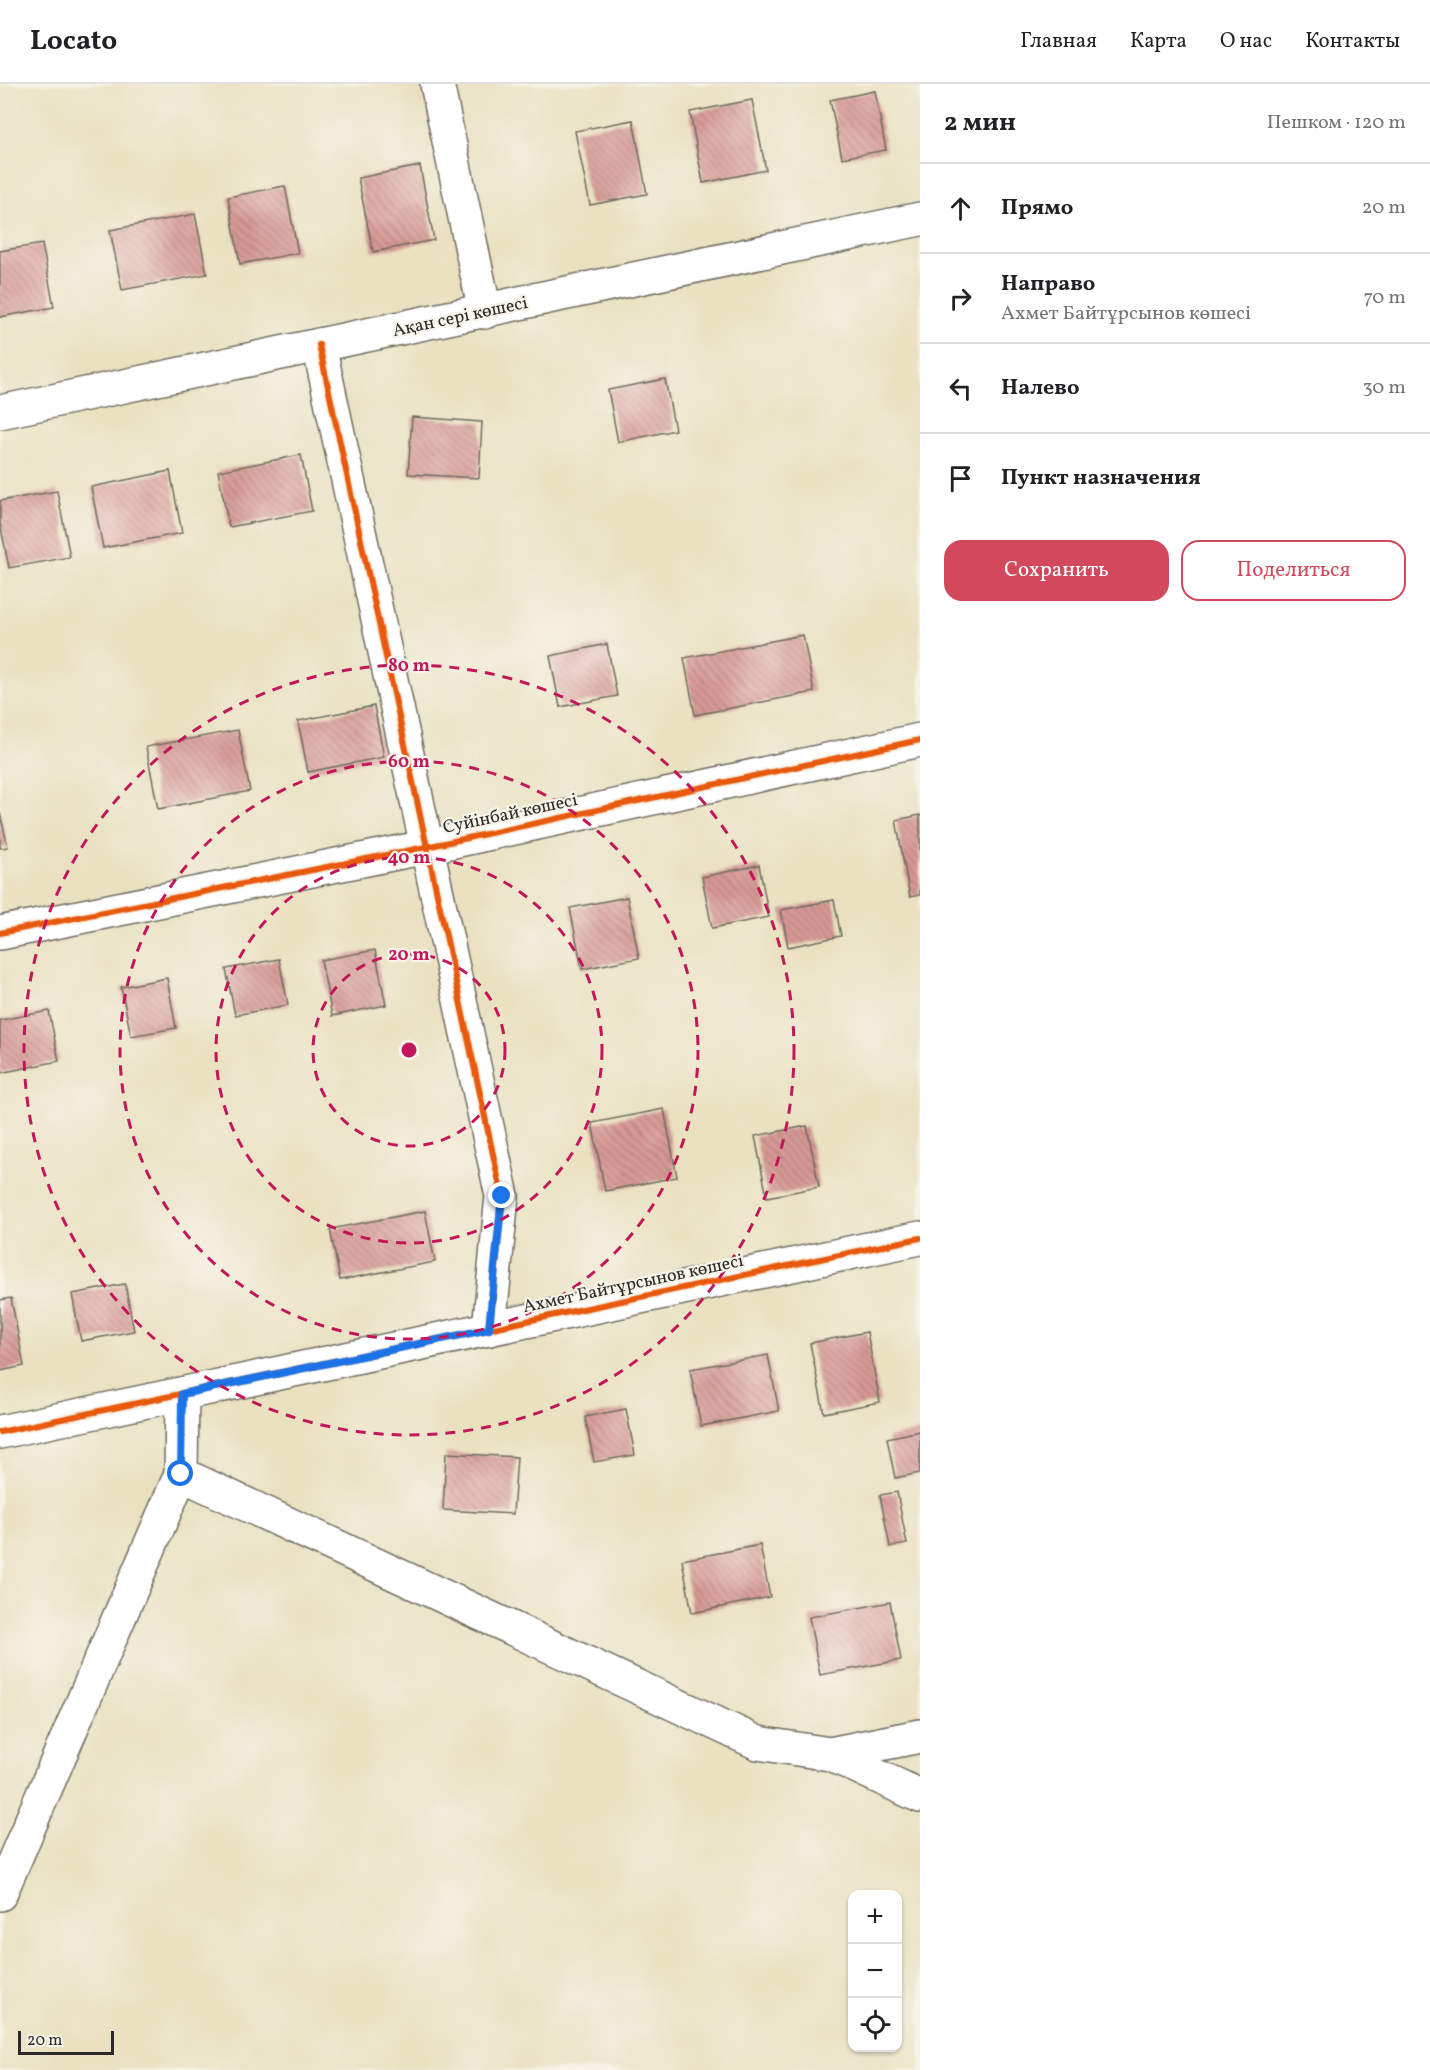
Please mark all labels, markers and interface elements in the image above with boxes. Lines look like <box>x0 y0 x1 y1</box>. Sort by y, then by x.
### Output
text: Locato <box>30 22 117 61</box>
text: Главная <box>1020 27 1097 56</box>
text: Карта <box>1130 27 1187 56</box>
text: О нас <box>1220 27 1272 56</box>
text: Контакты <box>1305 27 1400 56</box>
text: 2 мин <box>944 105 1016 141</box>
text: Пешком · 120 m <box>1267 109 1406 137</box>
icon: ahead <box>944 192 977 225</box>
text: Прямо <box>1001 193 1073 224</box>
text: 20 m <box>1362 194 1406 222</box>
text: Направо <box>1001 269 1095 300</box>
icon: right <box>944 282 977 315</box>
text: 70 m <box>1363 284 1406 312</box>
street label: Ақан сері көшесі <box>390 291 530 344</box>
text: Ахмет Байтұрсынов көшесі <box>1001 300 1251 328</box>
icon: left <box>944 372 977 405</box>
text: Налево <box>1001 373 1080 404</box>
text: 30 m <box>1362 374 1406 402</box>
icon: arrive <box>944 462 977 495</box>
text: Пункт назначения <box>1001 463 1201 494</box>
button: Сохранить <box>944 540 1169 601</box>
button: Поделиться <box>1181 540 1406 601</box>
text: 80 m <box>388 654 430 679</box>
text: 60 m <box>388 750 430 775</box>
street label: Суйінбай көшесі <box>441 788 580 841</box>
text: 40 m <box>388 846 430 871</box>
text: 20 m <box>388 943 430 968</box>
centre of rings <box>399 1040 419 1060</box>
route end <box>488 1182 514 1208</box>
street label: Ахмет Байтұрсынов көшесі <box>521 1249 746 1320</box>
route start <box>167 1460 193 1486</box>
map controls <box>848 1890 902 2052</box>
button: + <box>848 1890 902 1944</box>
button: − <box>848 1944 902 1998</box>
button: locate <box>848 1998 902 2052</box>
scale bar <box>18 2028 114 2056</box>
text: 20 m <box>27 2030 62 2052</box>

